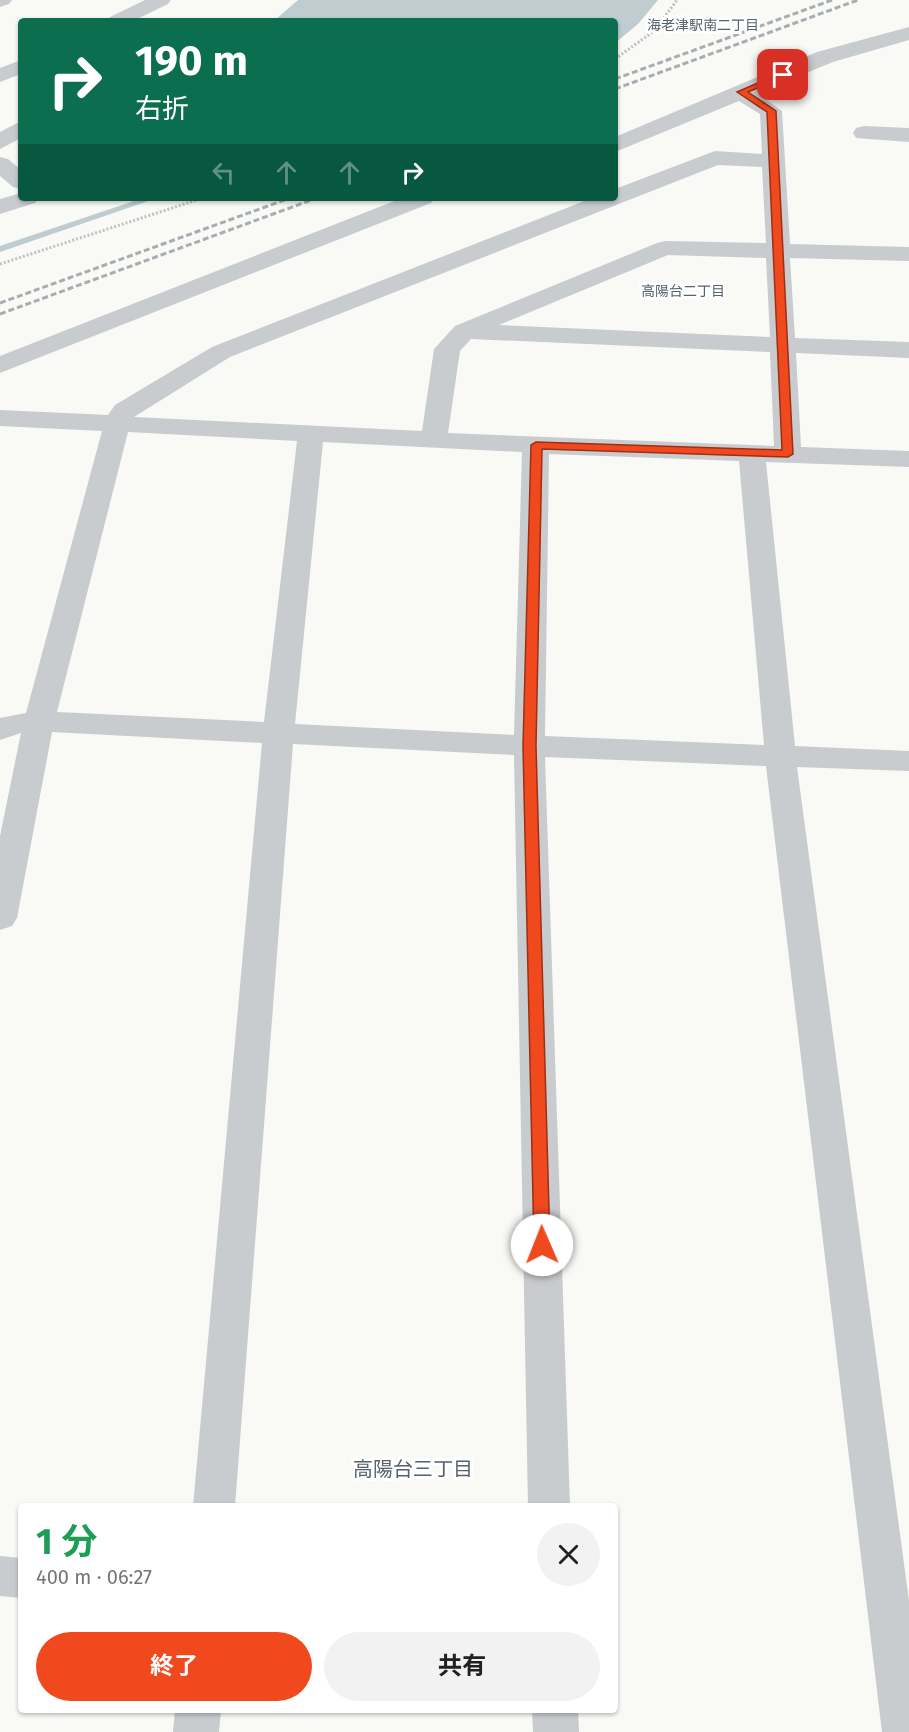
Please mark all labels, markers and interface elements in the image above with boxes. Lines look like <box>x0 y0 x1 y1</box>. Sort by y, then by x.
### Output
district label: 海老津駅南二丁目 <box>647 17 759 34</box>
text: 190 m <box>135 36 248 86</box>
icon: right <box>36 42 114 120</box>
pin <box>757 49 808 100</box>
icon: arrive <box>766 58 799 91</box>
text: 右折 <box>135 93 189 125</box>
icon: left <box>207 156 240 189</box>
icon: ahead <box>270 156 303 189</box>
icon: ahead <box>333 156 366 189</box>
icon: right <box>396 156 429 189</box>
district label: 高陽台二丁目 <box>641 283 725 300</box>
position arrow <box>510 1213 574 1277</box>
district label: 高陽台三丁目 <box>353 1457 473 1481</box>
text: 1 分 <box>36 1520 97 1564</box>
button: close <box>537 1523 600 1586</box>
text: 400 m · 06:27 <box>36 1565 152 1589</box>
button: 終了 <box>36 1632 312 1701</box>
button: 共有 <box>324 1632 600 1701</box>

